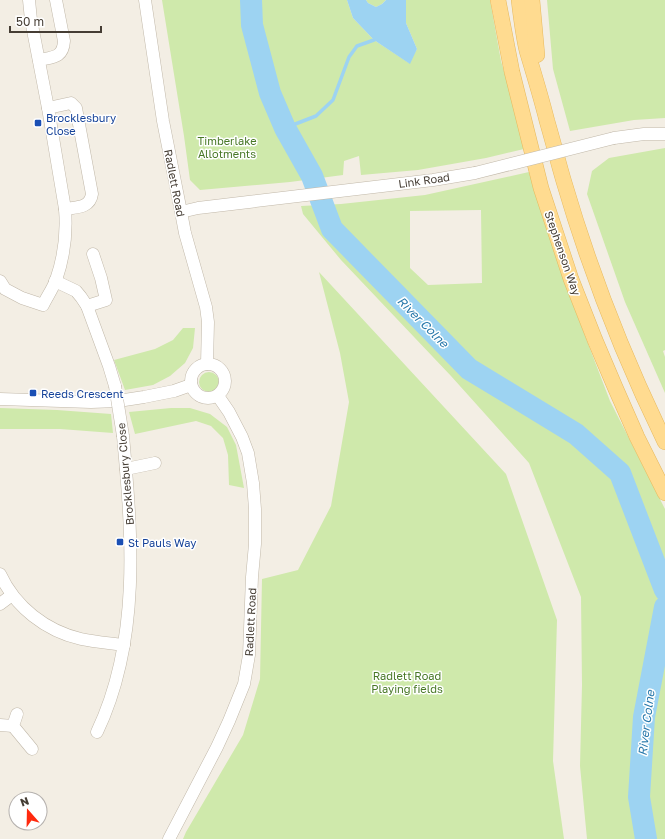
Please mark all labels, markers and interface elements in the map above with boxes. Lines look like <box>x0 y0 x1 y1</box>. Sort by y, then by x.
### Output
scale bar <box>10 8 101 34</box>
text: 50 m <box>16 14 44 29</box>
place label: Brocklesbury Close <box>46 111 116 137</box>
marker: Brocklesbury Close <box>33 118 43 128</box>
park label: Timberlake Allotments <box>197 134 257 160</box>
street label: Radlett Road <box>162 148 188 218</box>
street label: Link Road <box>397 170 451 190</box>
street label: Stephenson Way <box>542 209 584 297</box>
water label: River Colne <box>394 293 452 351</box>
place label: Reeds Crescent <box>41 387 124 400</box>
marker: Reeds Crescent <box>28 388 38 398</box>
street label: Brocklesbury Close <box>114 422 136 526</box>
place label: St Pauls Way <box>128 536 196 549</box>
marker: St Pauls Way <box>115 537 125 547</box>
street label: Radlett Road <box>242 587 258 657</box>
park label: Radlett Road Playing fields <box>371 669 443 695</box>
water label: River Colne <box>635 688 658 757</box>
north arrow <box>8 791 48 831</box>
text: N <box>18 794 31 809</box>

